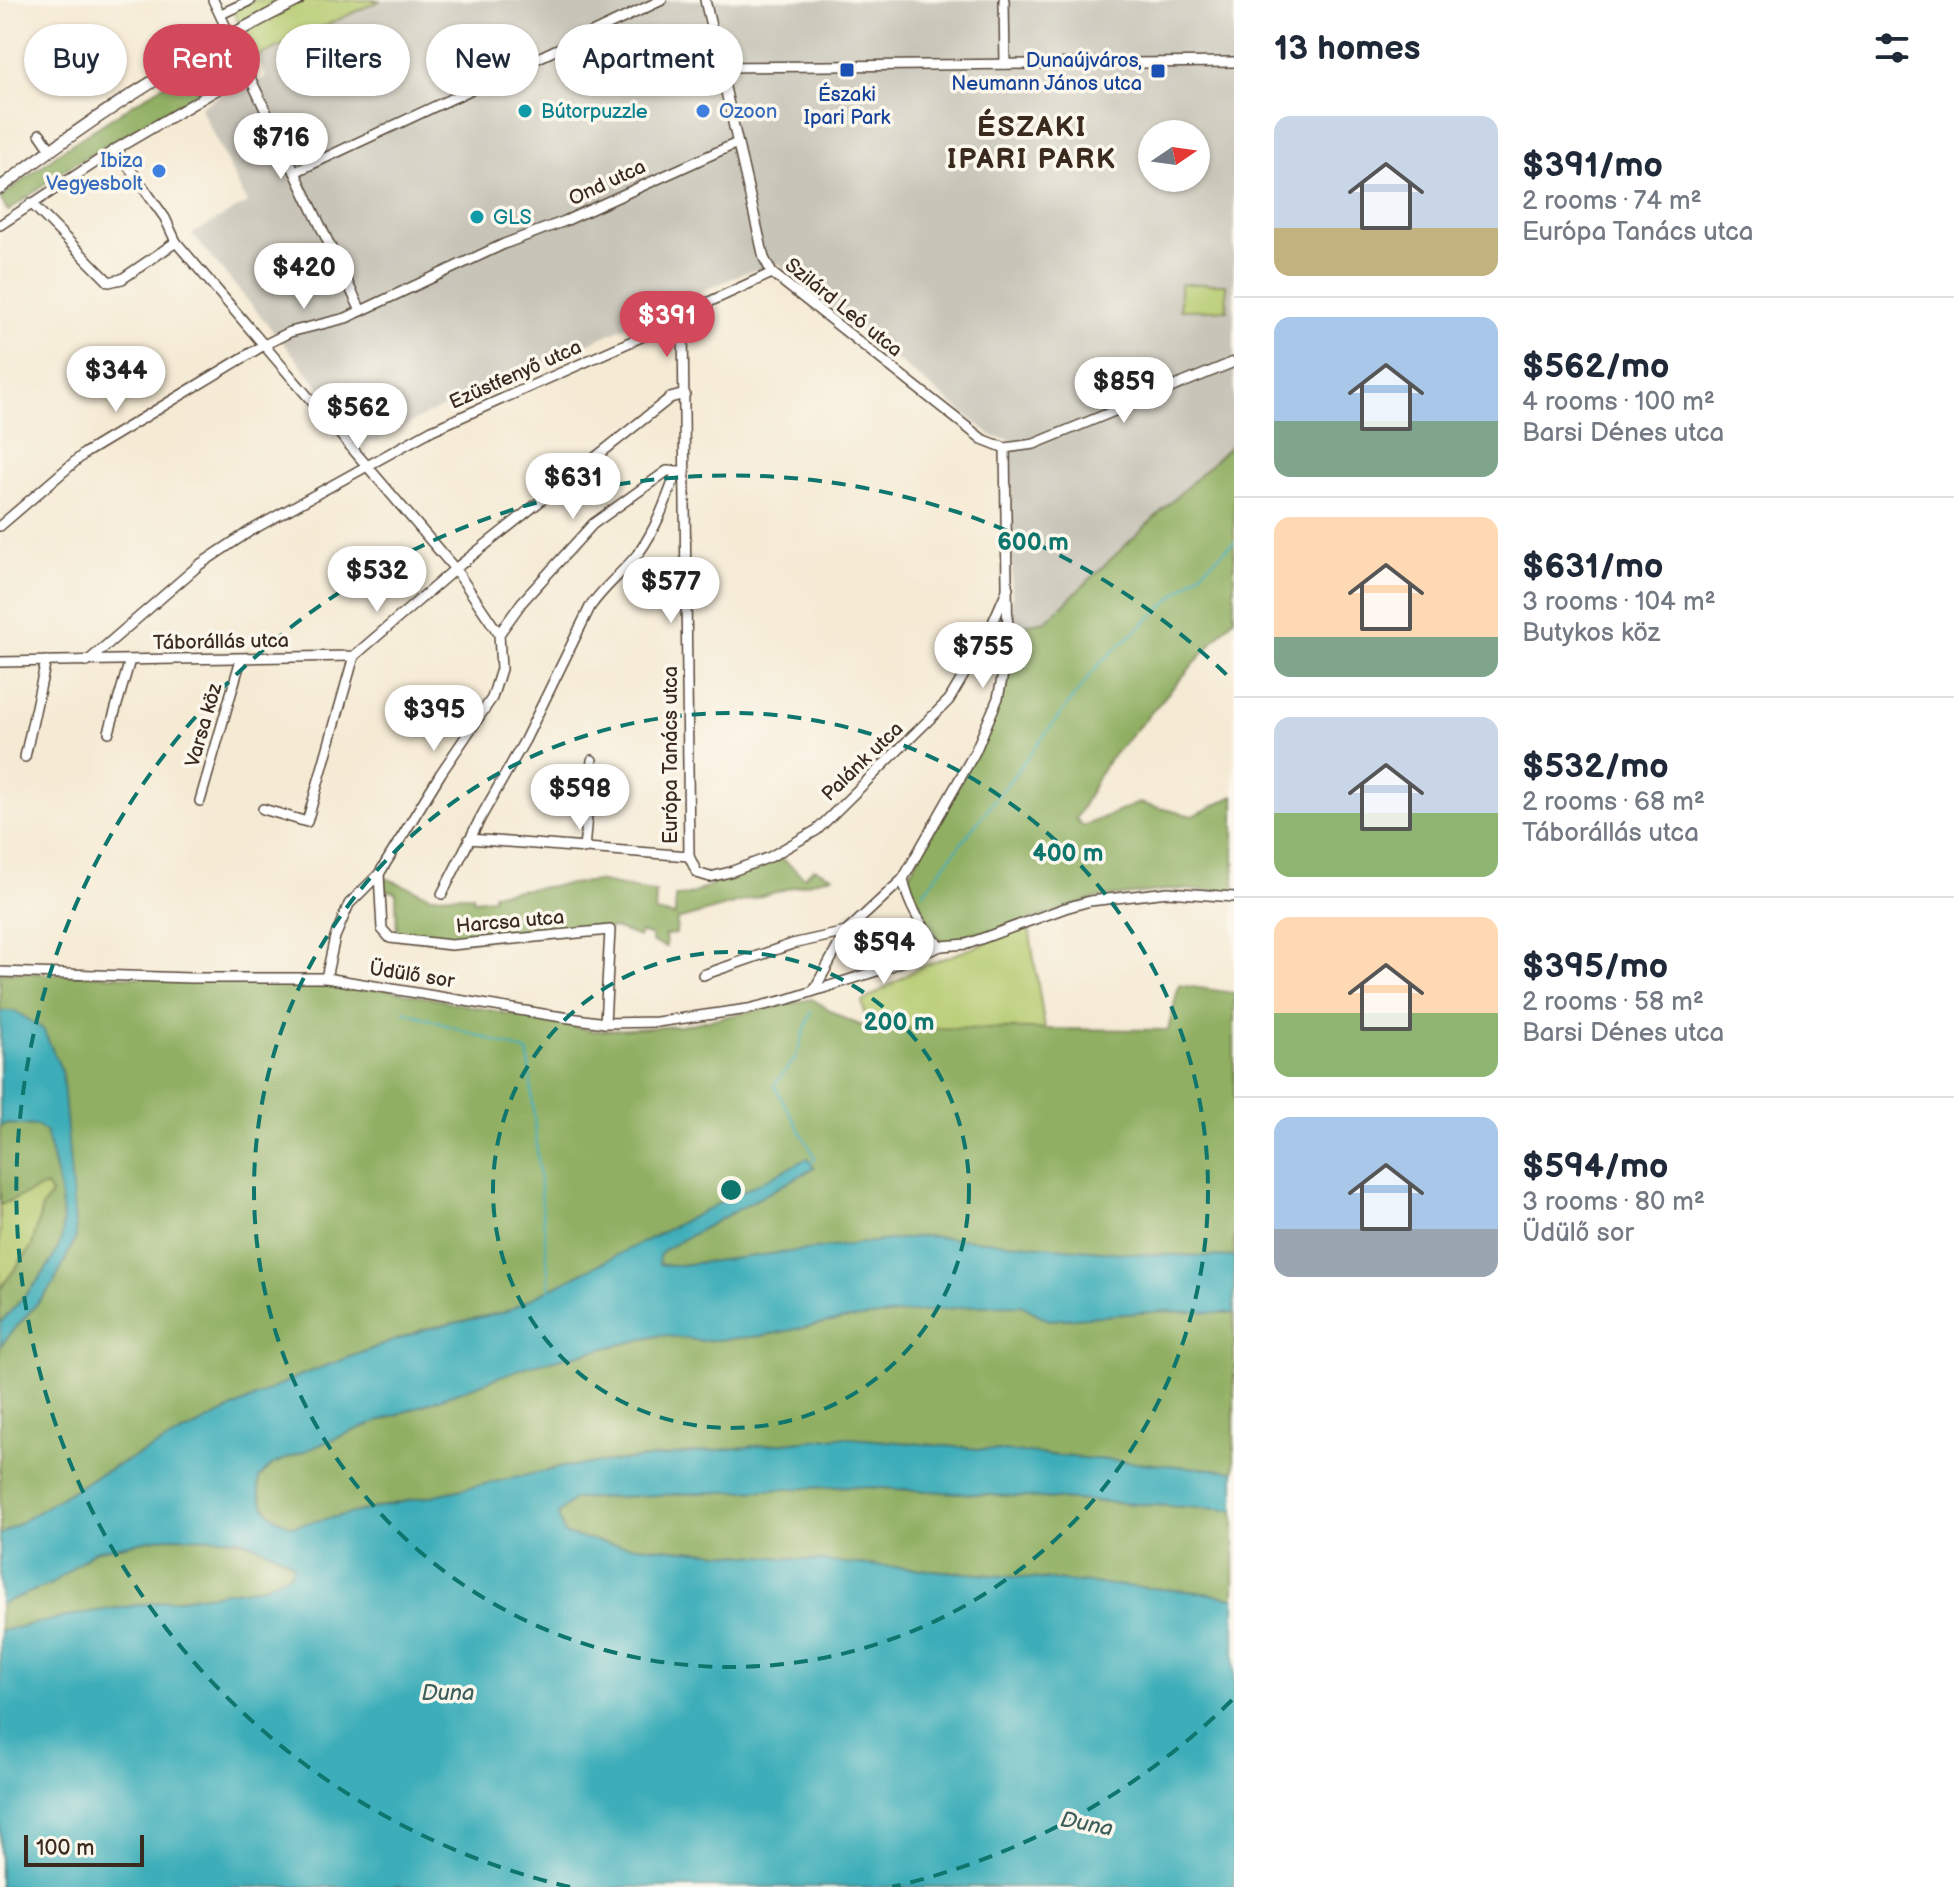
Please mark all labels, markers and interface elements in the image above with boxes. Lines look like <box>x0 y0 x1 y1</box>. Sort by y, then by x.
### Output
chip: Buy <box>24 24 127 96</box>
chip: Rent <box>143 24 260 96</box>
chip: Filters <box>276 24 410 96</box>
chip: New <box>426 24 539 96</box>
chip: Apartment <box>555 24 743 96</box>
icon: filters <box>1870 26 1914 70</box>
text: 13 homes <box>1274 28 1421 69</box>
place label: Dunaújváros, Neumann János utca <box>951 49 1142 96</box>
marker: Északi Ipari Park <box>838 61 856 79</box>
marker: Dunaújváros, Neumann János utca <box>1149 62 1167 80</box>
place label: Északi Ipari Park <box>804 82 890 130</box>
place label: Bútorpuzzle <box>541 100 648 124</box>
place label: Ozoon <box>719 100 777 124</box>
marker: Bútorpuzzle <box>516 102 534 120</box>
marker: Ozoon <box>694 102 712 120</box>
district label: ÉSZAKI IPARI PARK <box>947 108 1117 176</box>
pin: $716 <box>234 113 328 181</box>
north arrow <box>1138 120 1210 192</box>
map controls <box>1138 120 1210 192</box>
text: $716 <box>252 123 310 154</box>
text: $391/mo <box>1522 145 1663 186</box>
icon: home <box>1338 148 1434 244</box>
place label: Ibiza Vegyesbolt <box>46 149 143 196</box>
street label: Ond utca <box>565 155 650 211</box>
marker: Ibiza Vegyesbolt <box>150 162 168 180</box>
text: 2 rooms · 74 m² <box>1522 186 1702 217</box>
place label: GLS <box>493 206 532 230</box>
marker: GLS <box>468 208 486 226</box>
text: Európa Tanács utca <box>1522 217 1754 248</box>
pin: $420 <box>257 243 351 311</box>
text: $420 <box>272 253 336 284</box>
street label: Szilárd Leó utca <box>780 253 907 362</box>
pin: $391 <box>620 291 714 359</box>
text: $391 <box>638 301 696 332</box>
street label: Ezüstfenyő utca <box>446 335 585 415</box>
pin: $344 <box>69 346 163 414</box>
text: $562/mo <box>1522 346 1669 387</box>
icon: home <box>1338 349 1434 445</box>
text: $344 <box>85 356 147 387</box>
pin: $859 <box>1077 357 1171 425</box>
text: $859 <box>1093 367 1156 398</box>
pin: $562 <box>311 383 405 451</box>
text: 4 rooms · 100 m² <box>1522 387 1715 418</box>
text: $562 <box>326 393 390 424</box>
text: Barsi Dénes utca <box>1522 418 1724 449</box>
pin: $631 <box>526 453 620 521</box>
text: $631 <box>543 463 603 494</box>
text: 600 m <box>997 528 1069 557</box>
pin: $532 <box>330 546 424 614</box>
text: $631/mo <box>1522 546 1663 587</box>
icon: home <box>1338 549 1434 645</box>
text: $532 <box>346 556 408 587</box>
pin: $577 <box>624 557 718 625</box>
text: $577 <box>641 567 701 598</box>
text: 3 rooms · 104 m² <box>1522 587 1716 618</box>
text: Butykos köz <box>1522 618 1660 649</box>
pin: $755 <box>936 622 1030 690</box>
street label: Táborállás utca <box>153 629 289 655</box>
text: $755 <box>952 632 1014 663</box>
street label: Európa Tanács utca <box>659 666 683 844</box>
street label: Varsa köz <box>181 680 227 770</box>
pin: $395 <box>387 685 481 753</box>
text: $395 <box>403 695 465 726</box>
street label: Palánk utca <box>817 717 908 806</box>
text: $532/mo <box>1522 746 1669 787</box>
icon: home <box>1338 749 1434 845</box>
pin: $598 <box>533 764 627 832</box>
text: $598 <box>549 774 612 805</box>
text: 2 rooms · 68 m² <box>1522 787 1705 818</box>
text: Táborállás utca <box>1522 818 1699 849</box>
text: 400 m <box>1033 839 1104 868</box>
street label: Harcsa utca <box>455 905 565 939</box>
pin: $594 <box>837 918 931 986</box>
text: $594 <box>853 928 915 959</box>
text: $395/mo <box>1522 946 1668 987</box>
icon: home <box>1338 949 1434 1045</box>
street label: Üdülő sor <box>367 955 457 994</box>
text: 2 rooms · 58 m² <box>1522 987 1704 1018</box>
text: 200 m <box>864 1008 934 1037</box>
text: Barsi Dénes utca <box>1522 1018 1724 1049</box>
text: $594/mo <box>1522 1146 1668 1187</box>
icon: home <box>1338 1149 1434 1245</box>
centre of rings <box>717 1176 745 1204</box>
text: 3 rooms · 80 m² <box>1522 1187 1705 1218</box>
text: Üdülő sor <box>1522 1218 1634 1249</box>
water label: Duna <box>421 1680 475 1707</box>
water label: Duna <box>1058 1806 1115 1843</box>
scale bar <box>24 1831 144 1867</box>
text: 100 m <box>36 1835 95 1862</box>

